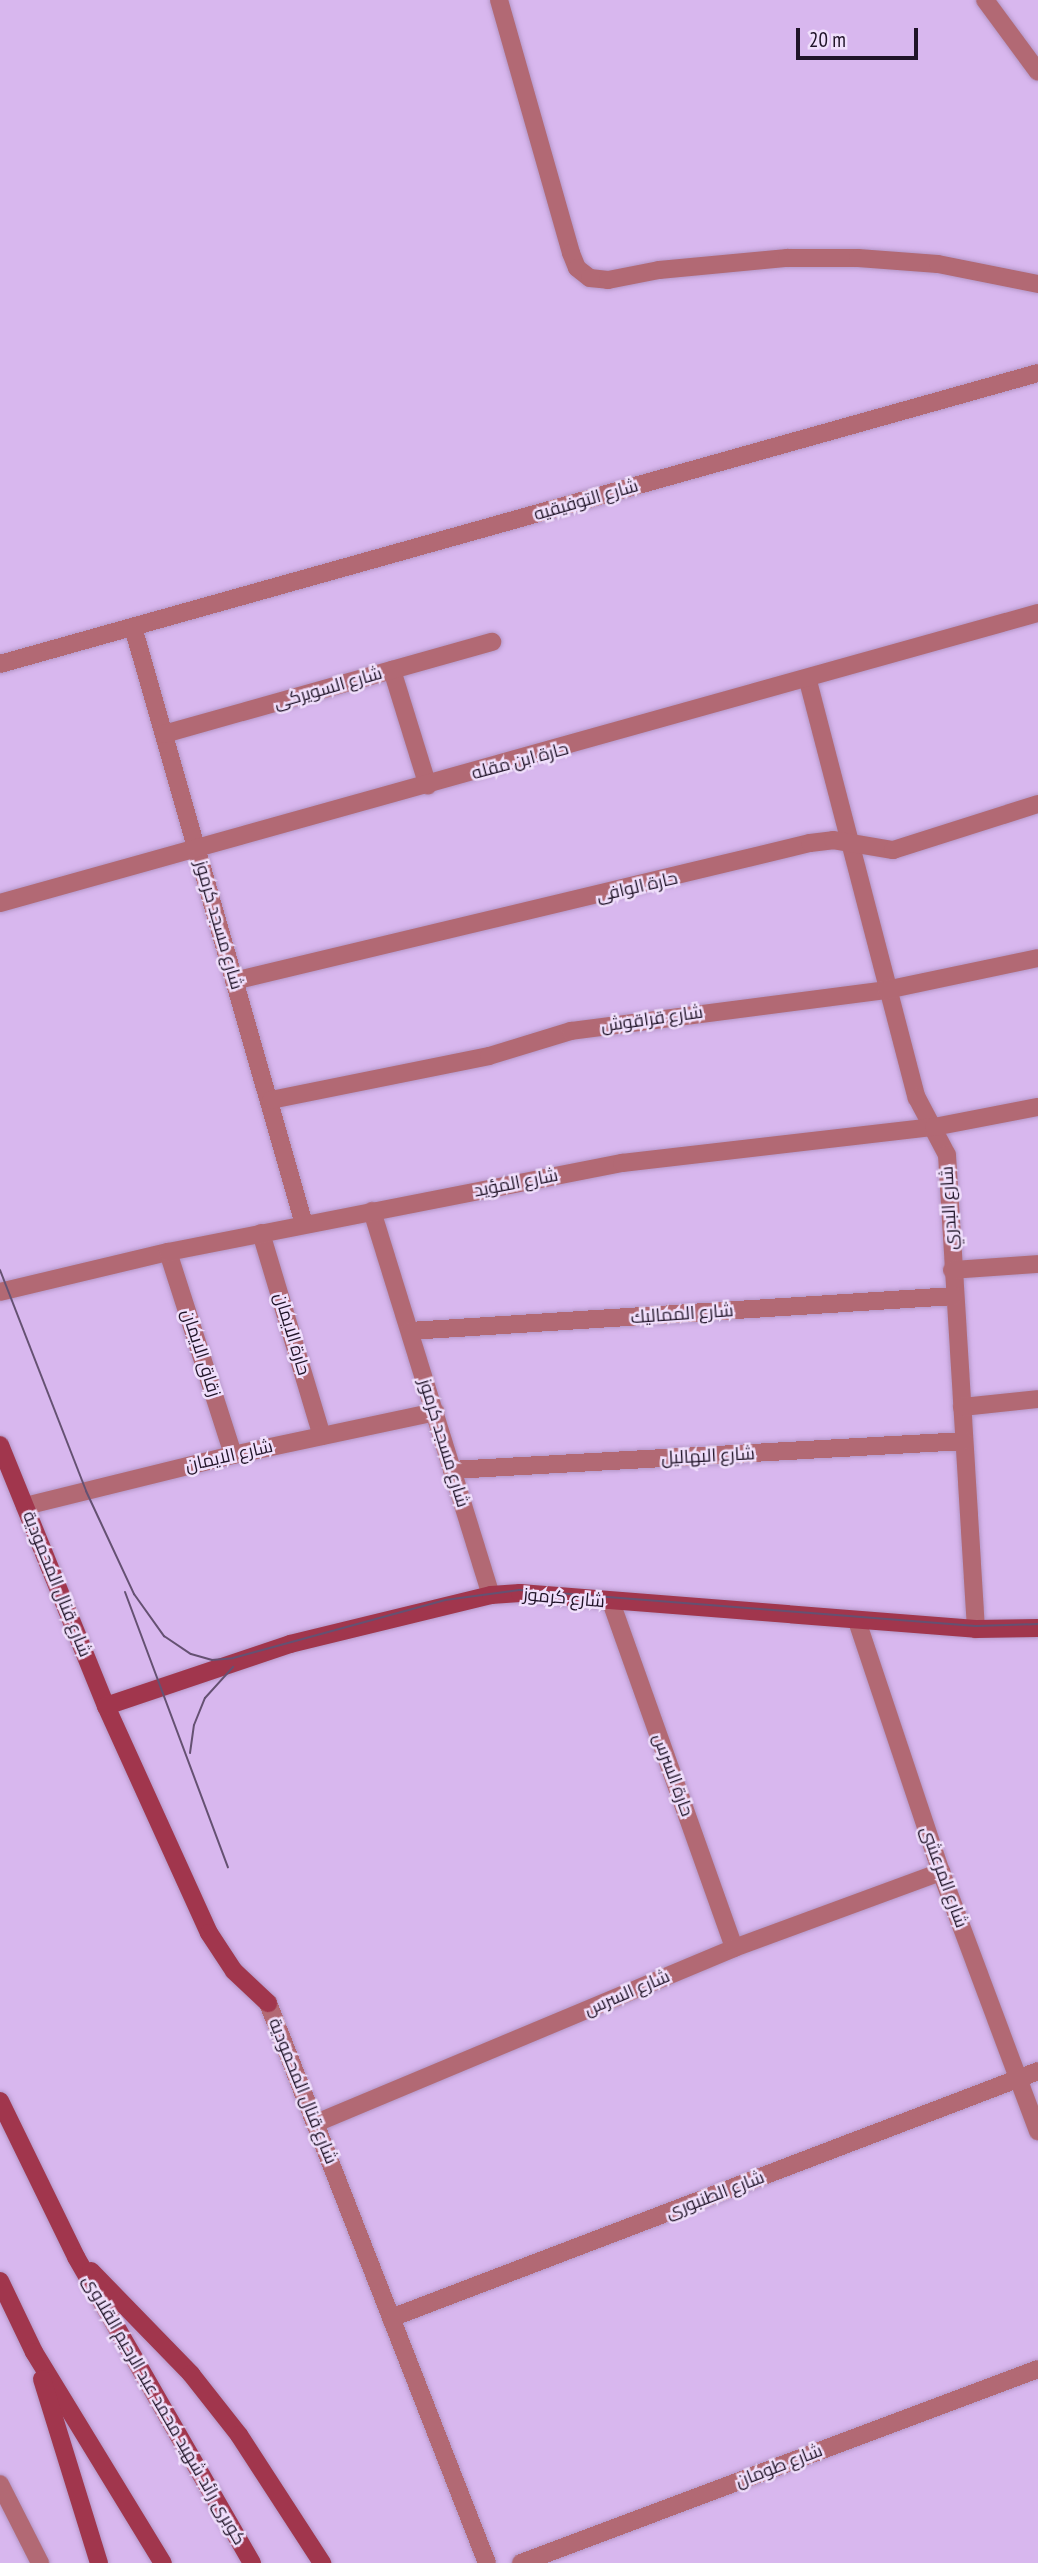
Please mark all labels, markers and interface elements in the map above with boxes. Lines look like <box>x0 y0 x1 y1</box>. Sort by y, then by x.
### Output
scale bar <box>800 14 922 58</box>
text: 20 m <box>809 26 846 53</box>
street label: شارع التوفيقيه <box>531 475 641 525</box>
street label: شارع السويركى <box>271 662 385 714</box>
street label: حارة ابن مقله <box>469 738 571 784</box>
street label: شارع مسجد كرموز <box>190 858 248 992</box>
street label: حارة الوافى <box>594 867 680 907</box>
street label: شارع قراقوش <box>600 1001 704 1037</box>
street label: شارع المؤيد <box>472 1164 560 1202</box>
street label: شارع البدري <box>936 1165 962 1251</box>
street label: حارة الايمان <box>269 1290 315 1378</box>
street label: شارع المماليك <box>630 1300 734 1328</box>
street label: زقاق الايمان <box>177 1306 225 1400</box>
street label: شارع مسجد كرموز <box>414 1376 474 1510</box>
street label: شارع الايمان <box>183 1435 275 1477</box>
street label: شارع البهاليل <box>661 1443 755 1469</box>
street label: شارع قنال المحمودية <box>18 1508 96 1660</box>
street label: شارع كرموز <box>522 1584 606 1612</box>
street label: حارة السرس <box>648 1731 698 1819</box>
street label: شارع المرعشى <box>916 1823 972 1931</box>
street label: شارع السرس <box>581 1965 673 2021</box>
street label: شارع قنال المحمودية <box>264 2015 342 2167</box>
street label: شارع الطنبورى <box>663 2166 767 2224</box>
street label: كوبرى رائد شهيد محمد عبد الرحيم القلاوى <box>78 2271 250 2549</box>
street label: شارع طومان <box>733 2440 825 2492</box>

